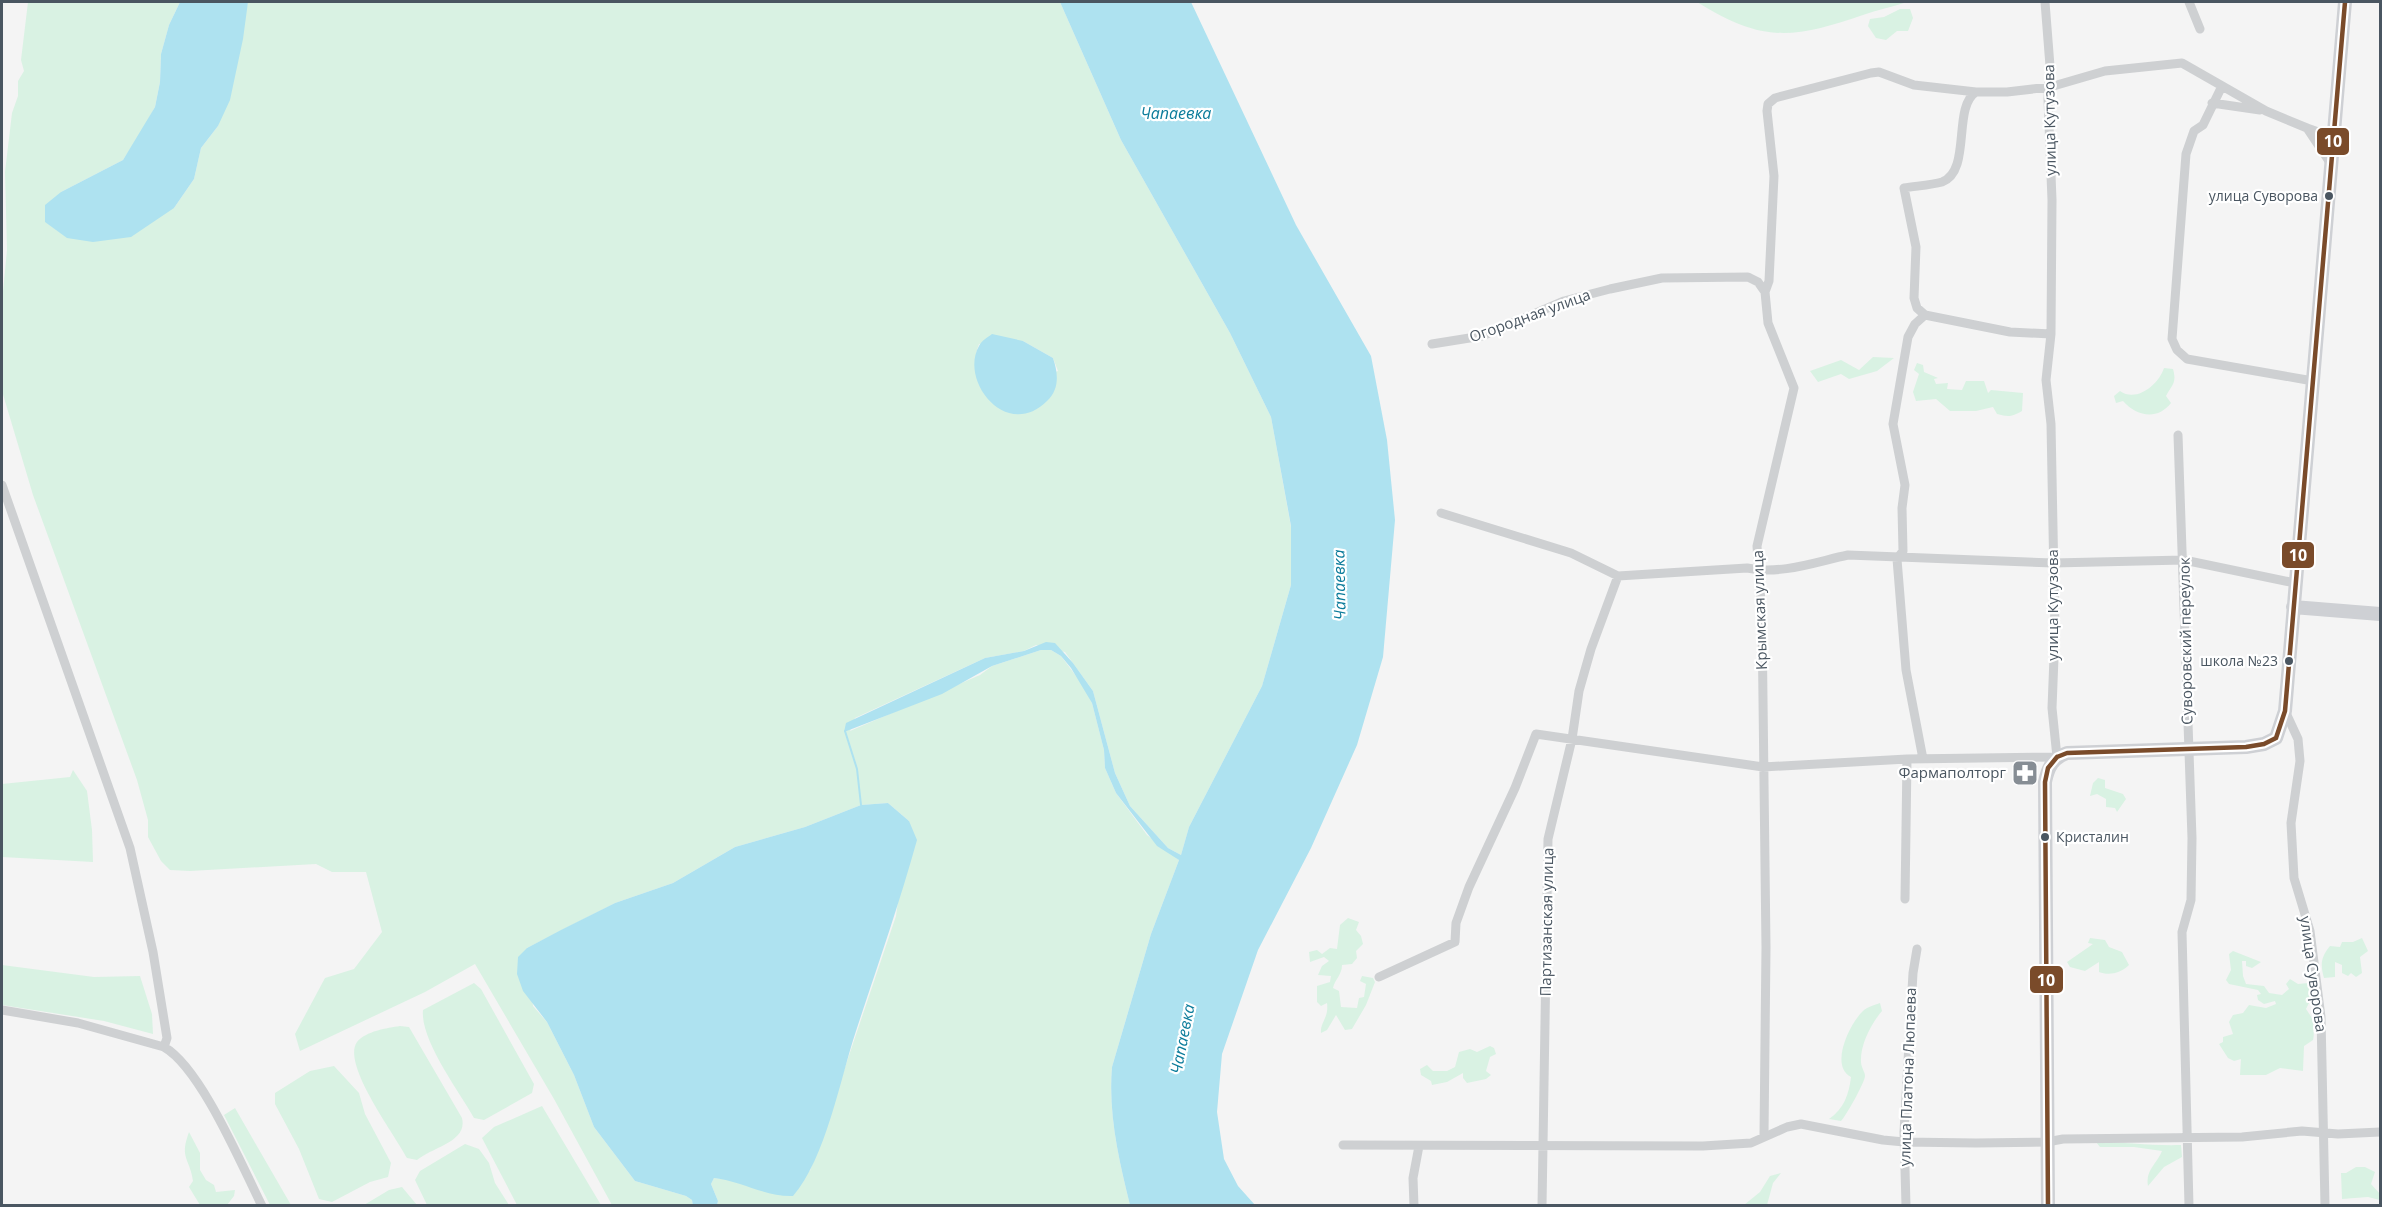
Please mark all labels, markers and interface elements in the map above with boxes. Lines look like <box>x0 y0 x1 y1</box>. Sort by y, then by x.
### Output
street label: улица Кутузова <box>2038 64 2060 176</box>
water label: Чапаевка <box>1141 102 1211 124</box>
line badge: 10 <box>2316 127 2350 156</box>
text: 10 <box>2324 130 2342 152</box>
place label: улица Суворова <box>2209 186 2318 205</box>
marker: улица Суворова <box>2323 190 2335 202</box>
street label: Огородная улица <box>1466 284 1593 346</box>
line badge: 10 <box>2281 541 2315 569</box>
text: 10 <box>2289 544 2307 566</box>
water label: Чапаевка <box>1327 549 1351 621</box>
street label: улица Кутузова <box>2042 549 2062 661</box>
street label: Крымская улица <box>1747 550 1771 670</box>
street label: Суворовский переулок <box>2174 557 2196 725</box>
place label: школа №23 <box>2200 651 2278 670</box>
marker: школа №23 <box>2283 655 2295 667</box>
pharmacy icon: Фармаполторг <box>2010 758 2040 788</box>
place label: Фармаполторг <box>1899 762 2007 782</box>
place label: Кристалин <box>2056 827 2129 846</box>
marker: Кристалин <box>2039 831 2051 843</box>
street label: Партизанская улица <box>1535 847 1557 997</box>
street label: улица Суворова <box>2296 915 2332 1033</box>
line badge: 10 <box>2029 965 2064 994</box>
text: 10 <box>2037 969 2055 991</box>
street label: улица Платона Люпаева <box>1894 987 1920 1167</box>
water label: Чапаевка <box>1164 1002 1200 1076</box>

